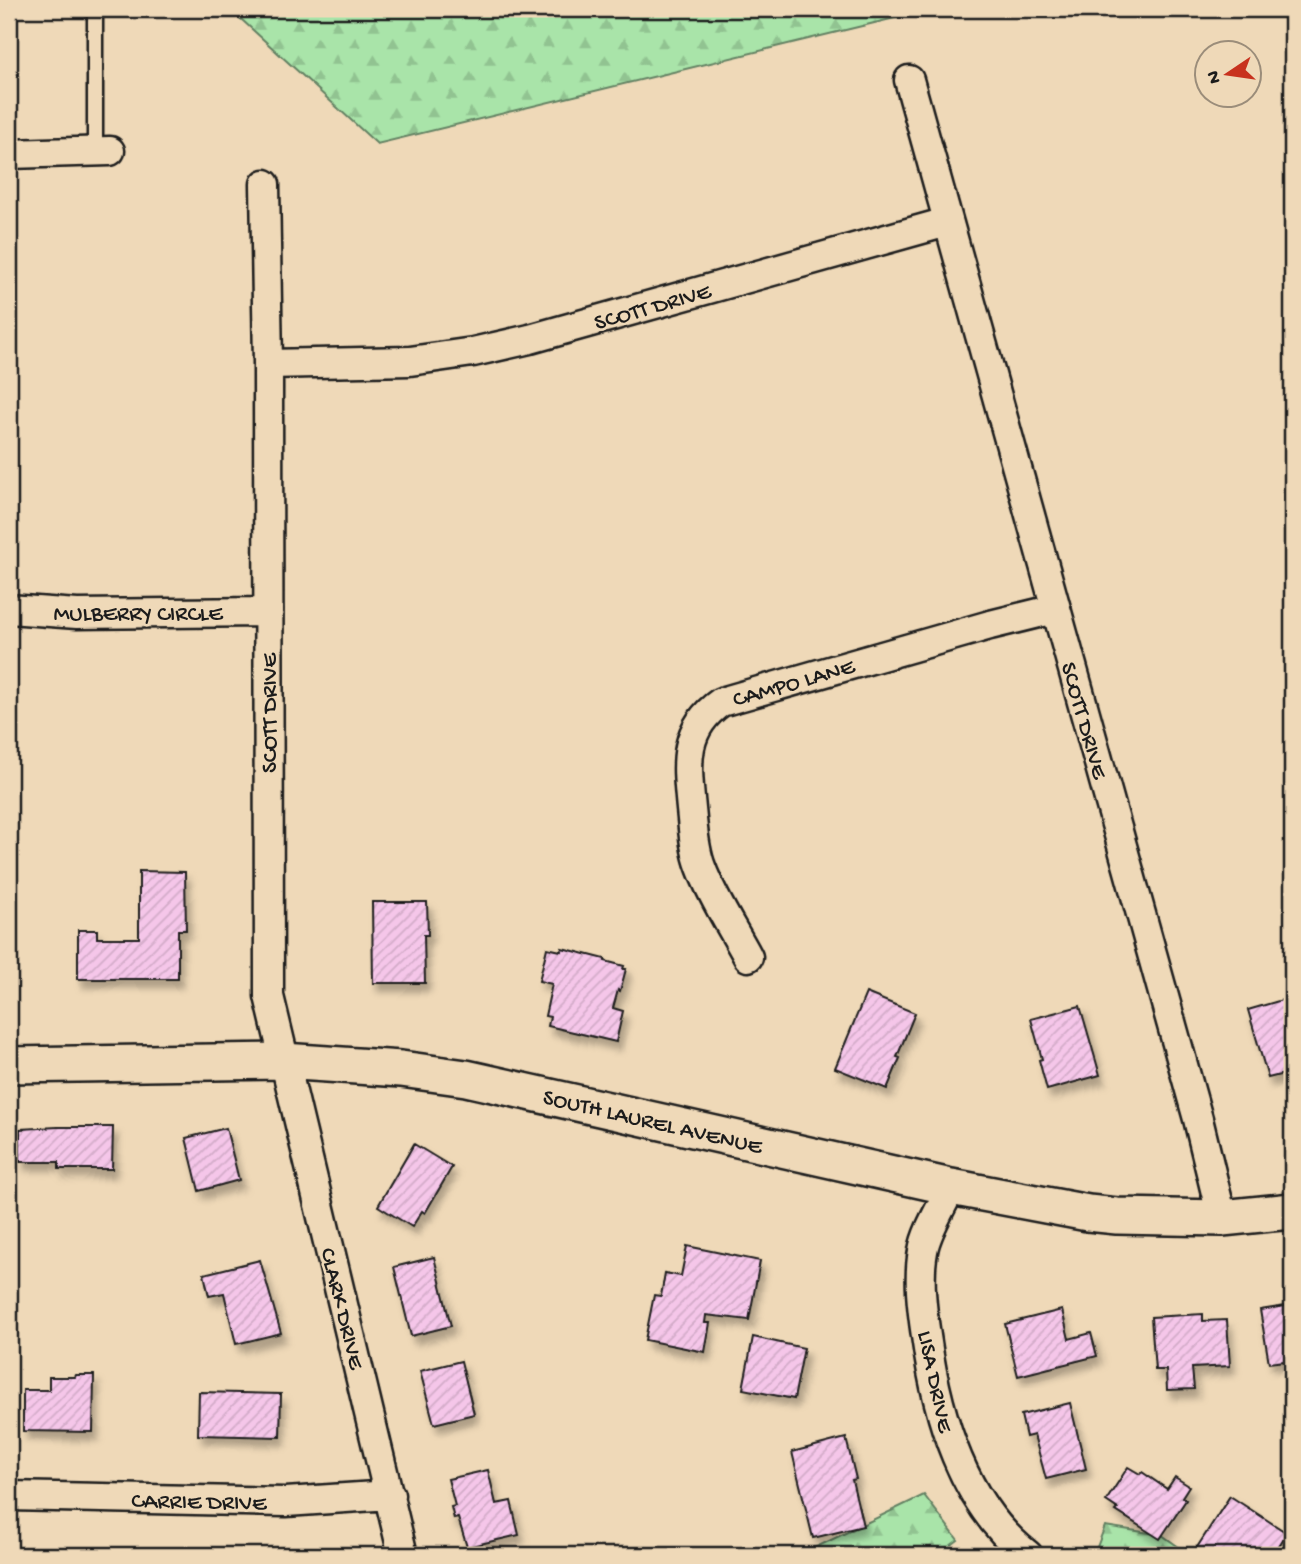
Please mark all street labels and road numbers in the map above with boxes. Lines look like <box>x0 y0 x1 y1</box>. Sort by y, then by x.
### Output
street label: SCOTT DRIVE <box>592 278 716 338</box>
street label: MULBERRY CIRCLE <box>53 602 224 629</box>
street label: SCOTT DRIVE <box>258 651 285 773</box>
street label: CAMPO LANE <box>730 654 860 715</box>
street label: SCOTT DRIVE <box>1053 660 1113 784</box>
street label: SOUTH LAUREL AVENUE <box>540 1085 766 1162</box>
street label: CLARK DRIVE <box>312 1245 369 1374</box>
street label: LISA DRIVE <box>910 1328 958 1437</box>
street label: CARRIE DRIVE <box>131 1489 268 1518</box>

